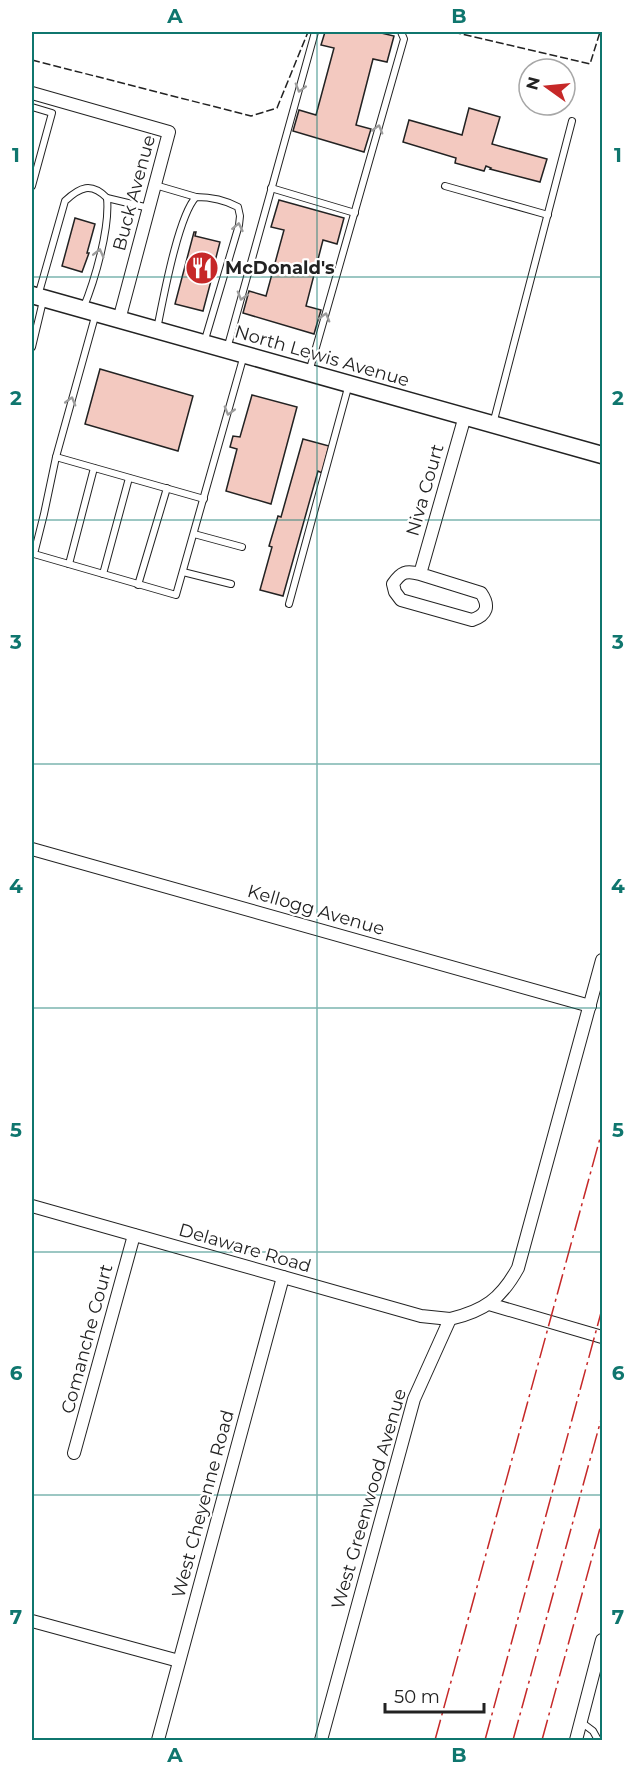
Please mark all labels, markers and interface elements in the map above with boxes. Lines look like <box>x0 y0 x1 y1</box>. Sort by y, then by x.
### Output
text: A <box>166 4 183 28</box>
text: B <box>451 4 467 28</box>
north arrow <box>517 57 577 117</box>
text: N <box>522 75 544 92</box>
one-way arrow <box>294 83 307 93</box>
one-way arrow <box>371 124 383 135</box>
street label: Buck Avenue <box>108 133 160 253</box>
text: 1 <box>12 143 20 167</box>
text: 1 <box>614 143 622 167</box>
one-way arrow <box>231 222 244 232</box>
one-way arrow <box>92 249 105 259</box>
restaurant icon: McDonald's <box>184 250 220 286</box>
place label: McDonald's <box>225 257 335 279</box>
one-way arrow <box>236 291 249 301</box>
one-way arrow <box>318 312 330 322</box>
street label: North Lewis Avenue <box>232 321 412 392</box>
text: 2 <box>10 386 22 410</box>
text: 2 <box>612 386 624 410</box>
one-way arrow <box>64 396 77 406</box>
one-way arrow <box>224 405 236 416</box>
street label: Niva Court <box>401 441 449 539</box>
text: 3 <box>9 630 22 654</box>
text: 3 <box>611 630 624 654</box>
text: 4 <box>9 874 23 898</box>
text: 4 <box>611 874 625 898</box>
street label: Kellogg Avenue <box>245 880 387 940</box>
text: 5 <box>10 1118 22 1142</box>
text: 5 <box>612 1118 624 1142</box>
street label: Delaware Road <box>176 1219 314 1277</box>
street label: Comanche Court <box>56 1262 118 1416</box>
text: 6 <box>10 1361 23 1385</box>
text: 6 <box>612 1361 625 1385</box>
street label: West Greenwood Avenue <box>327 1386 411 1612</box>
street label: West Cheyenne Road <box>167 1408 239 1600</box>
text: 7 <box>10 1605 22 1629</box>
text: 7 <box>612 1605 624 1629</box>
scale bar <box>385 1676 484 1714</box>
text: 50 m <box>394 1686 440 1708</box>
text: A <box>166 1743 183 1767</box>
text: B <box>451 1743 467 1767</box>

